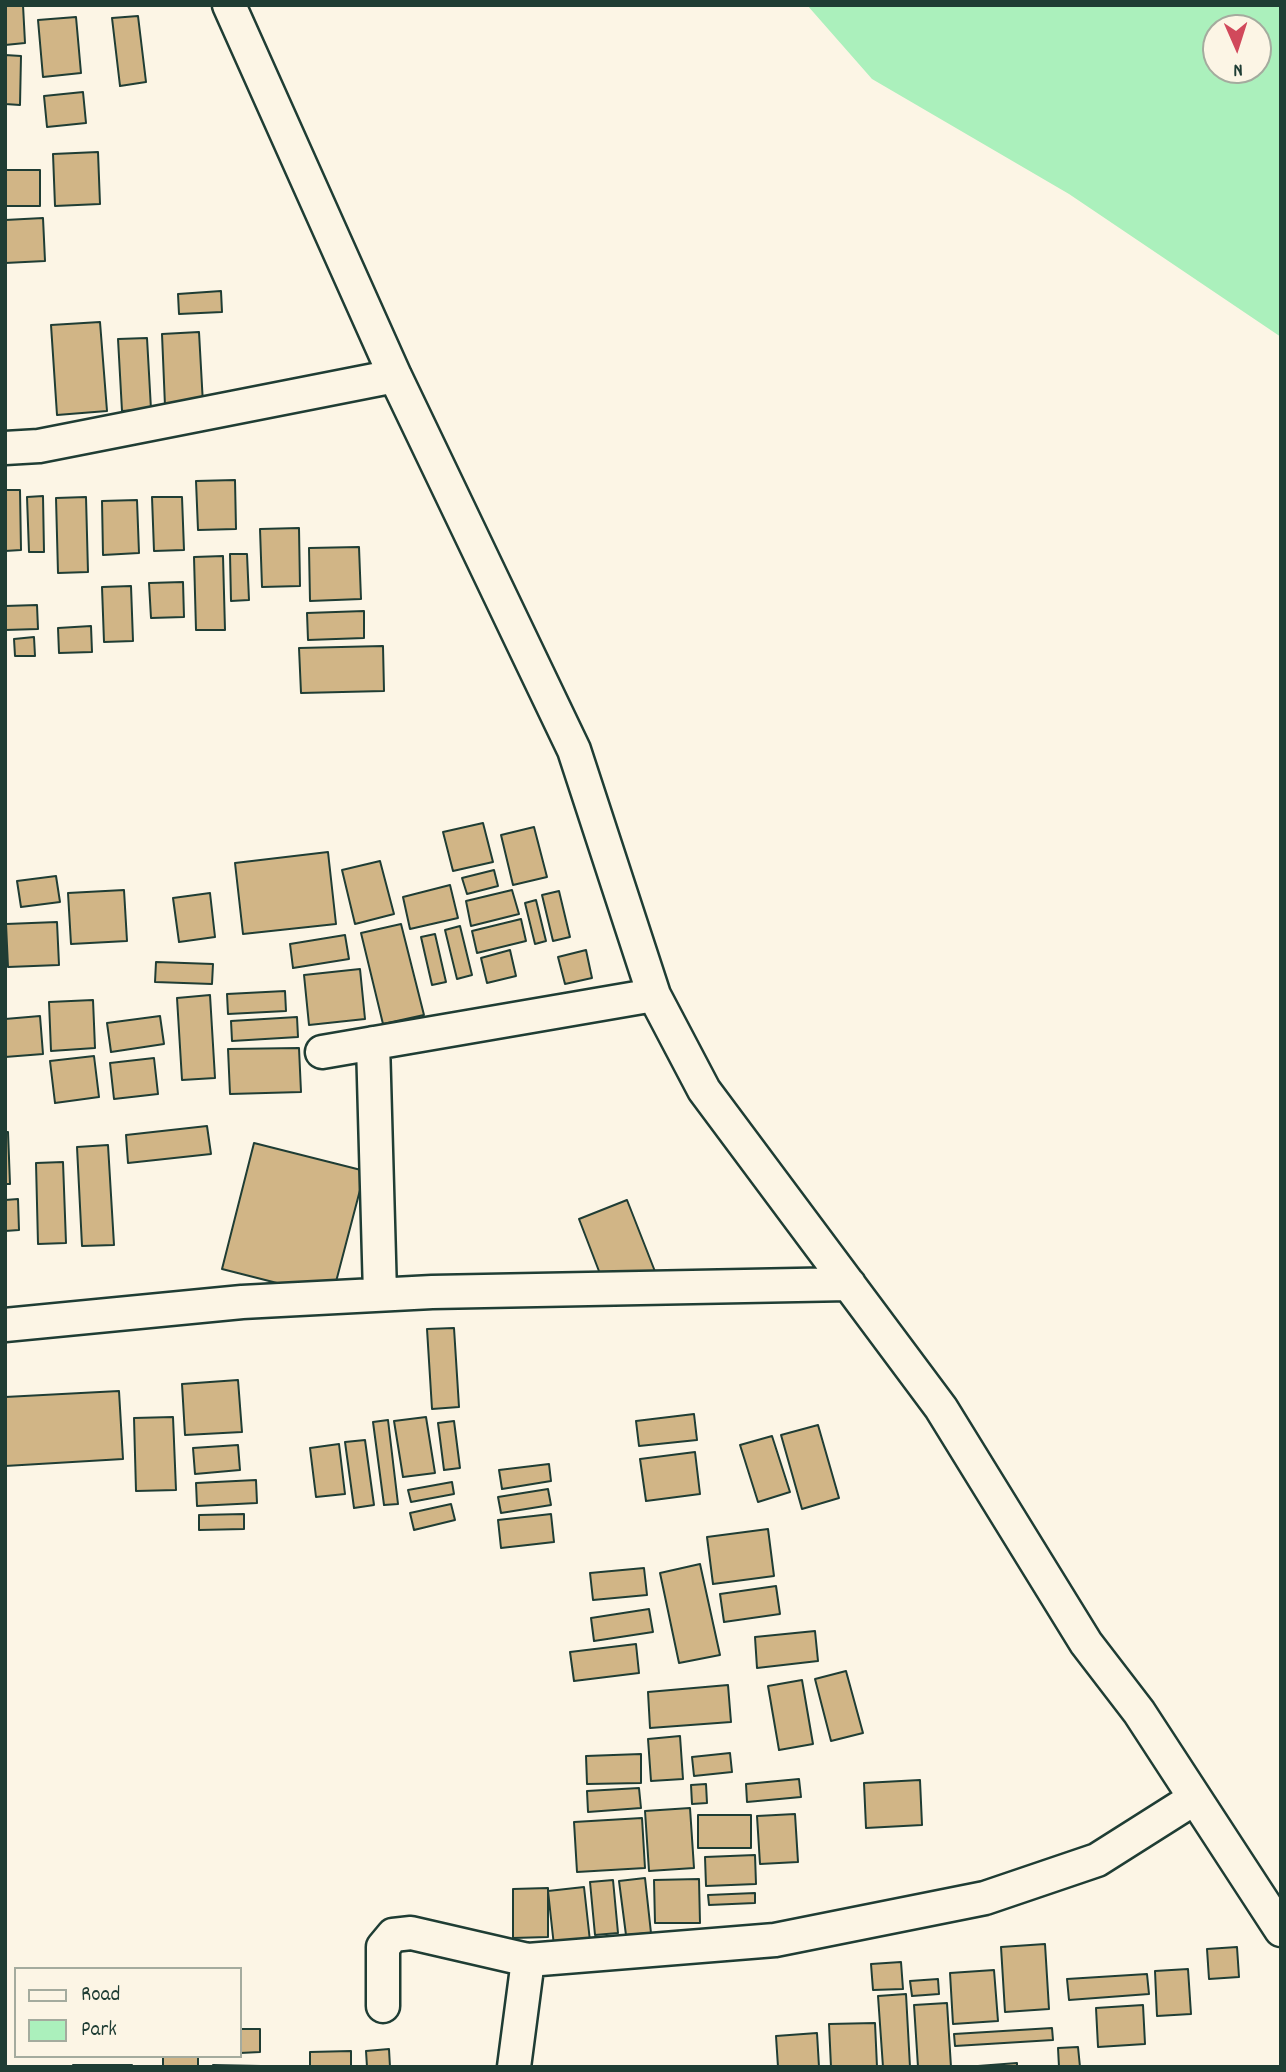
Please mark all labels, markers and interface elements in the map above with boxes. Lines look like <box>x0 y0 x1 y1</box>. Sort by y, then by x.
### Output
north arrow <box>1202 14 1272 84</box>
text: N <box>1233 55 1243 82</box>
legend <box>14 1967 242 2058</box>
text: Road <box>81 1981 120 2011</box>
text: Park <box>81 2016 117 2046</box>

